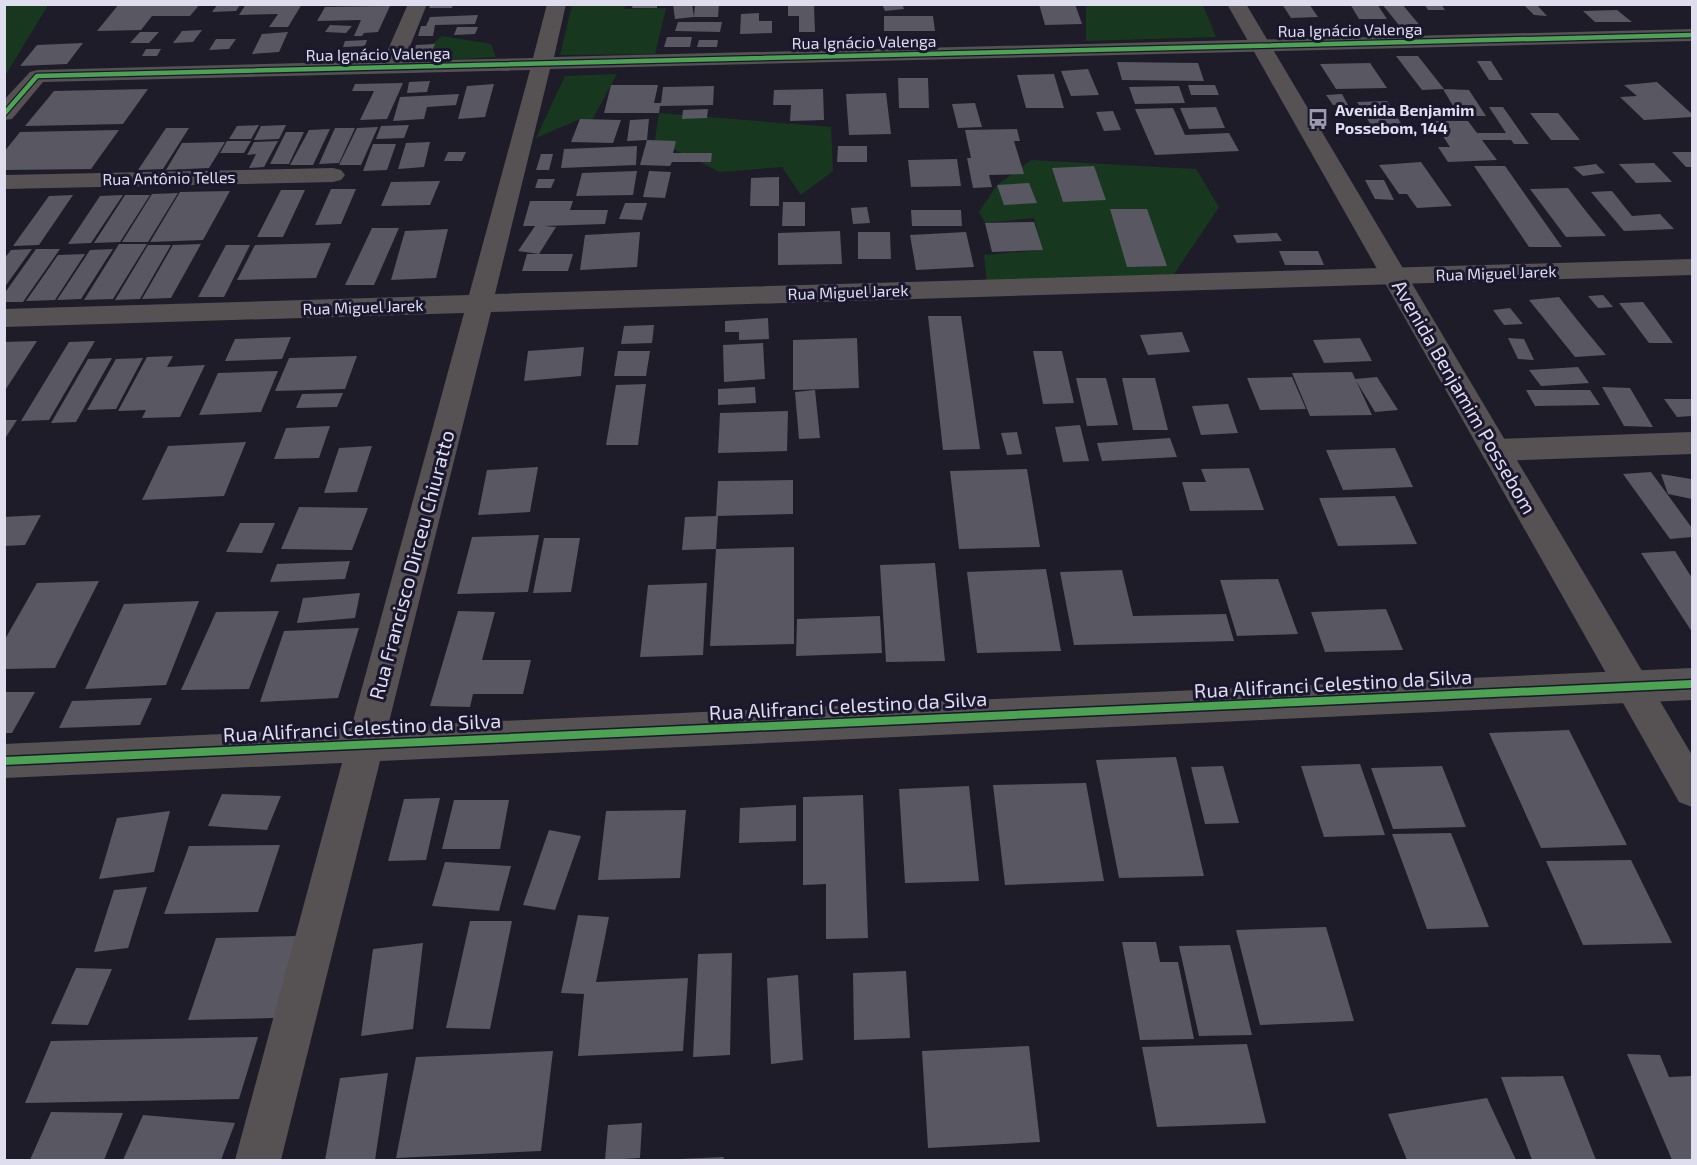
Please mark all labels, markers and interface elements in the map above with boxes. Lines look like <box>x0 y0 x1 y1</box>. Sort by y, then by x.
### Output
street label: Rua Ignácio Valenga <box>1277 19 1423 40</box>
street label: Rua Ignácio Valenga <box>791 31 937 52</box>
street label: Rua Ignácio Valenga <box>305 43 451 64</box>
place label: Avenida Benjamim Possebom, 144 <box>1335 100 1474 137</box>
bus stop icon: Avenida Benjamim Possebom, 144 <box>1306 107 1330 131</box>
street label: Rua Antônio Telles <box>102 167 236 188</box>
street label: Rua Miguel Jarek <box>1435 261 1557 284</box>
street label: Avenida Benjamim Possebom <box>1388 275 1542 518</box>
street label: Rua Miguel Jarek <box>787 280 909 303</box>
street label: Rua Miguel Jarek <box>302 295 424 318</box>
street label: Rua Francisco Dirceu Chiuratto <box>363 427 459 702</box>
street label: Rua Alifranci Celestino da Silva <box>1193 664 1473 702</box>
street label: Rua Alifranci Celestino da Silva <box>708 686 988 724</box>
street label: Rua Alifranci Celestino da Silva <box>222 708 502 746</box>

